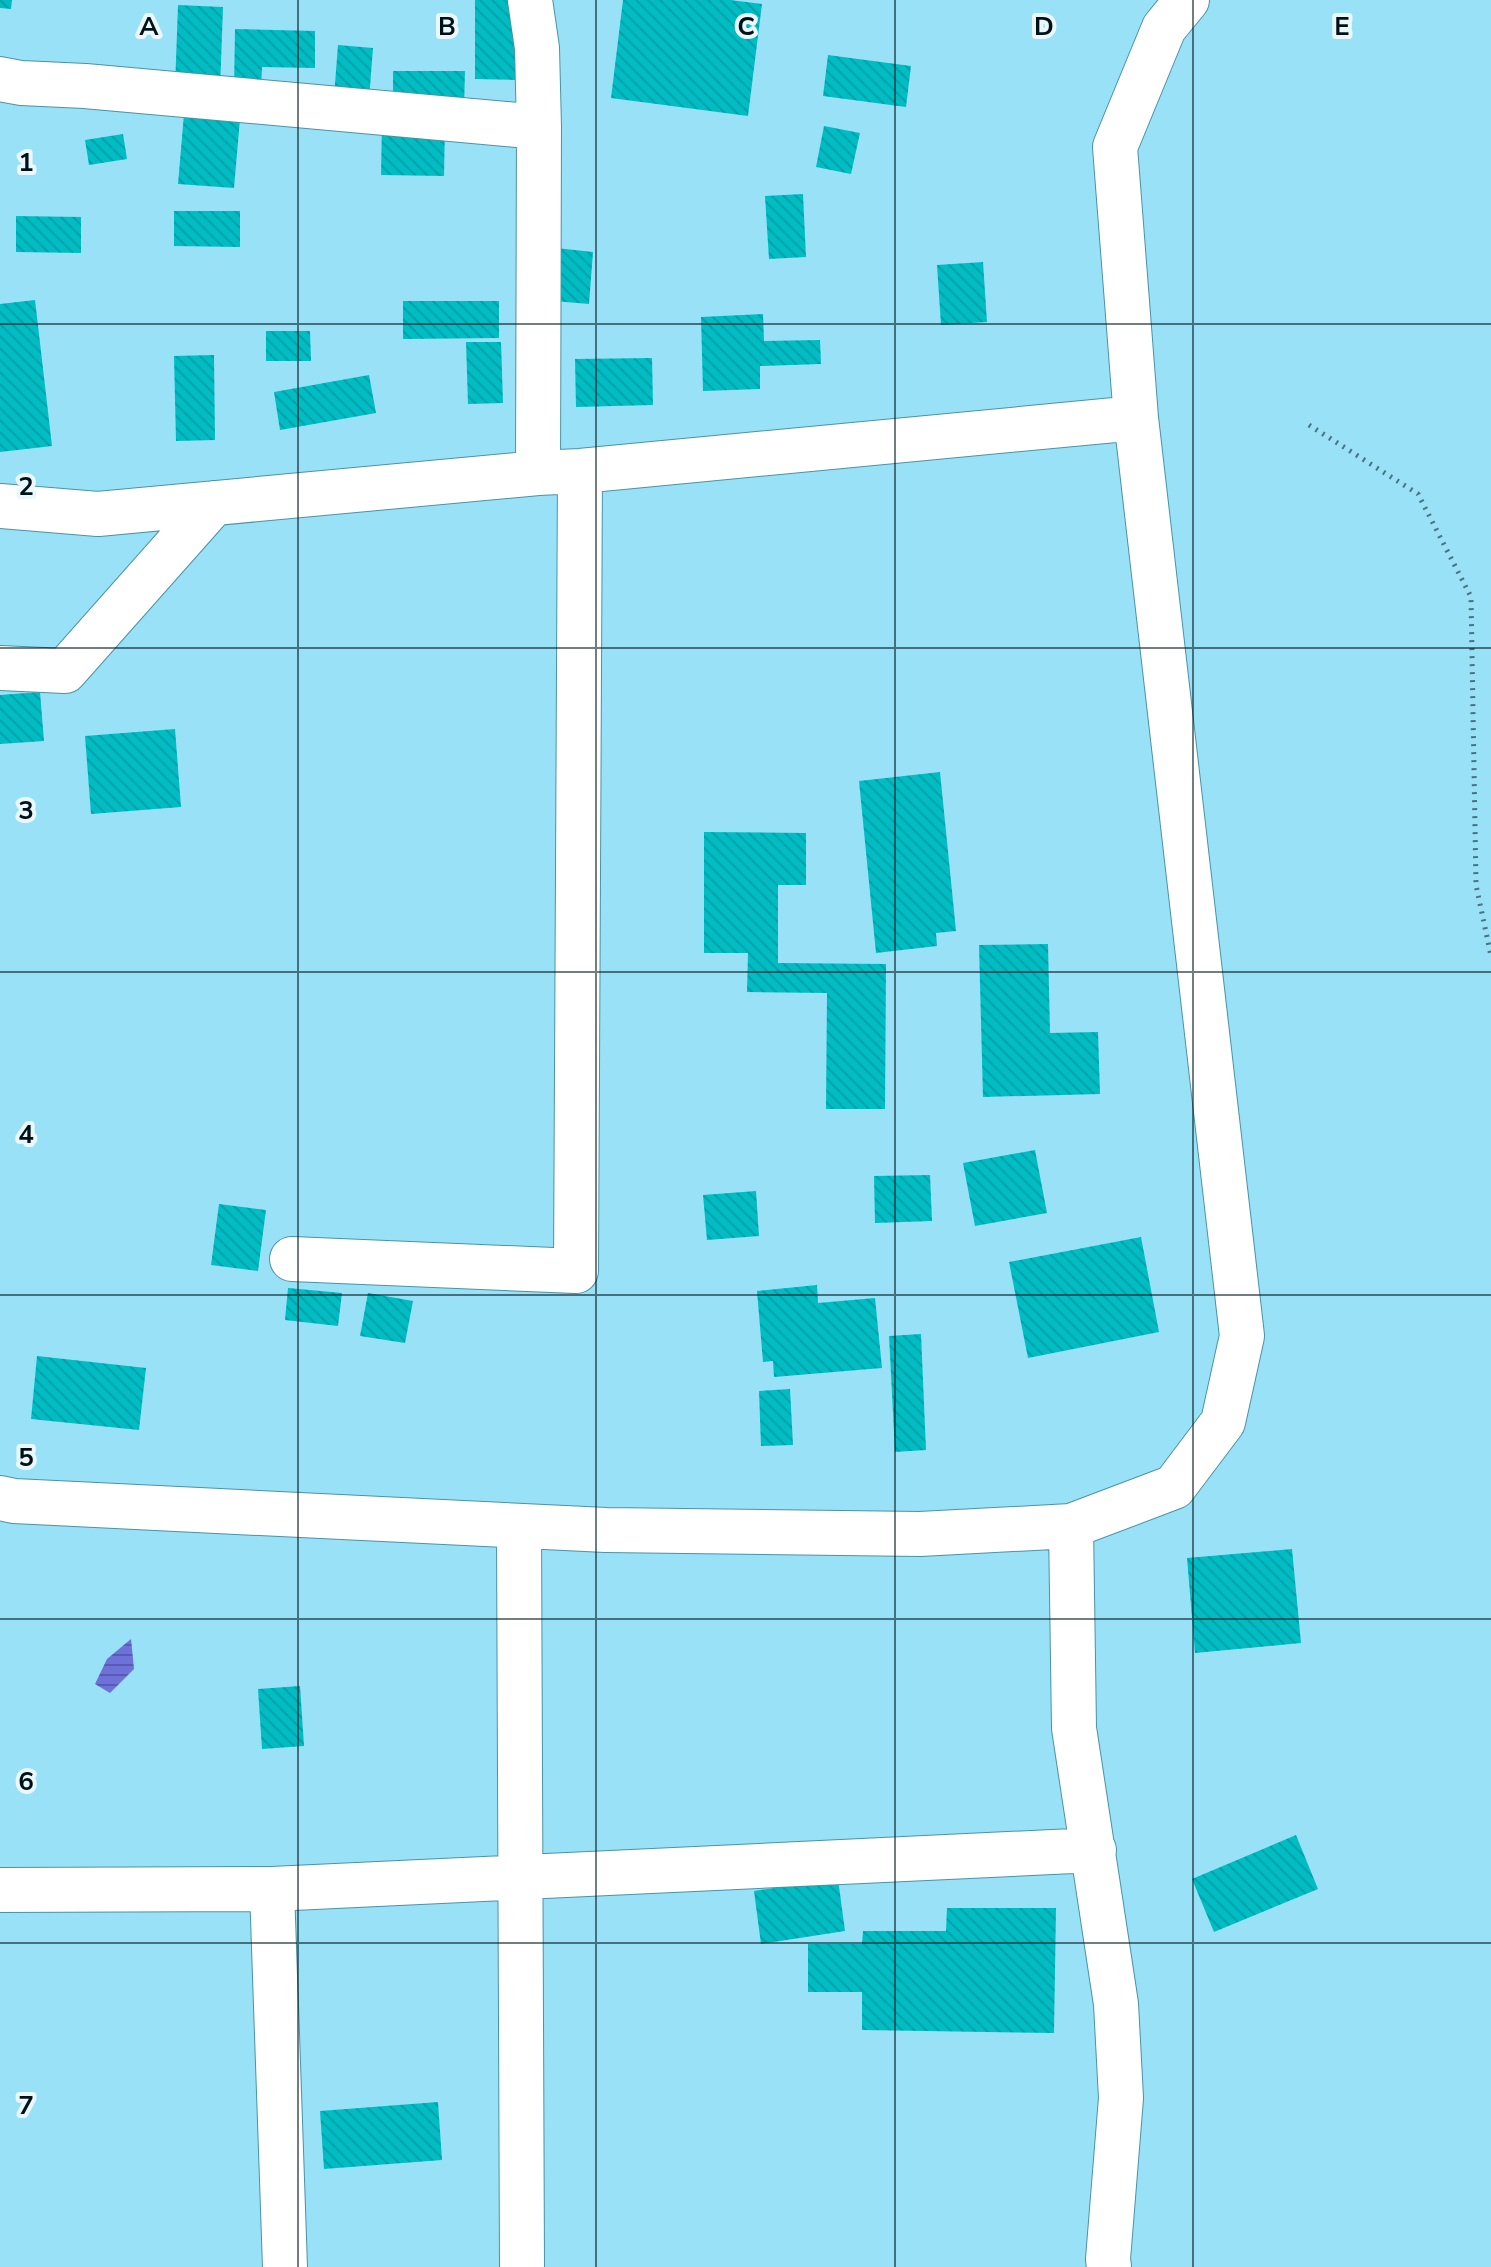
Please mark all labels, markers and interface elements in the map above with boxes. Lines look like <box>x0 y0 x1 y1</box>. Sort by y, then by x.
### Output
text: A <box>139 9 159 44</box>
text: B <box>438 9 456 44</box>
text: C <box>737 9 755 44</box>
text: D <box>1034 9 1054 44</box>
text: E <box>1334 9 1350 44</box>
text: 1 <box>18 145 34 180</box>
text: 2 <box>18 469 34 504</box>
text: 3 <box>18 793 34 828</box>
text: 4 <box>18 1117 34 1152</box>
text: 5 <box>18 1440 34 1475</box>
text: 6 <box>18 1764 34 1799</box>
text: 7 <box>18 2088 34 2123</box>

